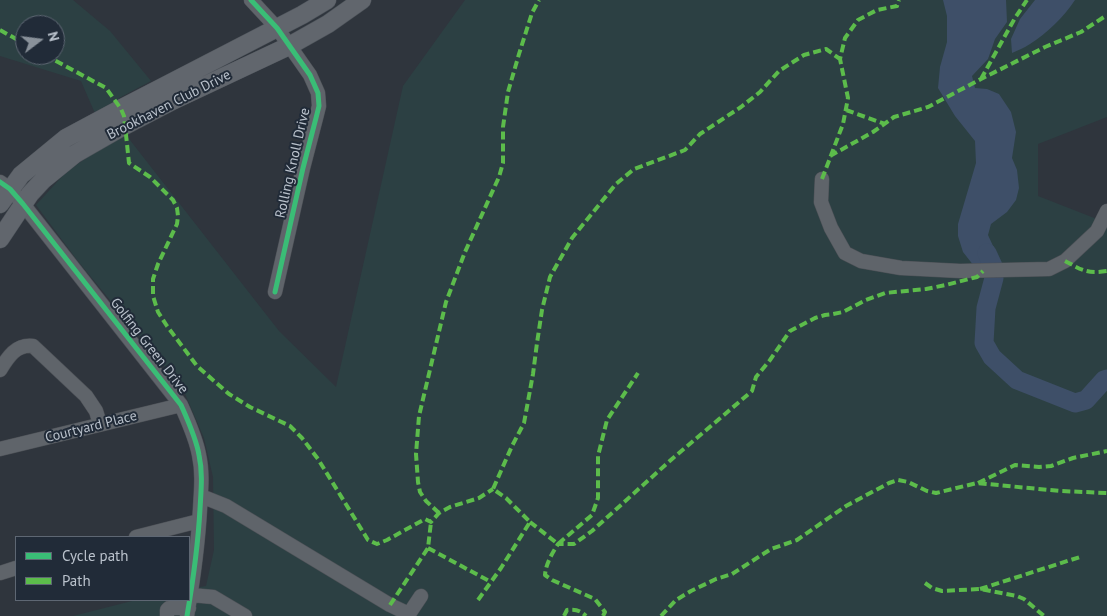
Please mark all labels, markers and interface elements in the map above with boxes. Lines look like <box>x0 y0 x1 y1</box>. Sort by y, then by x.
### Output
north arrow <box>15 15 65 65</box>
text: N <box>44 30 63 43</box>
street label: Brookhaven Club Drive <box>104 66 234 144</box>
street label: Rolling Knoll Drive <box>272 106 314 220</box>
street label: Golfing Green Drive <box>106 295 192 397</box>
street label: Courtyard Place <box>43 407 139 447</box>
legend <box>15 536 190 601</box>
text: Cycle path <box>62 546 128 565</box>
text: Path <box>62 571 91 590</box>

